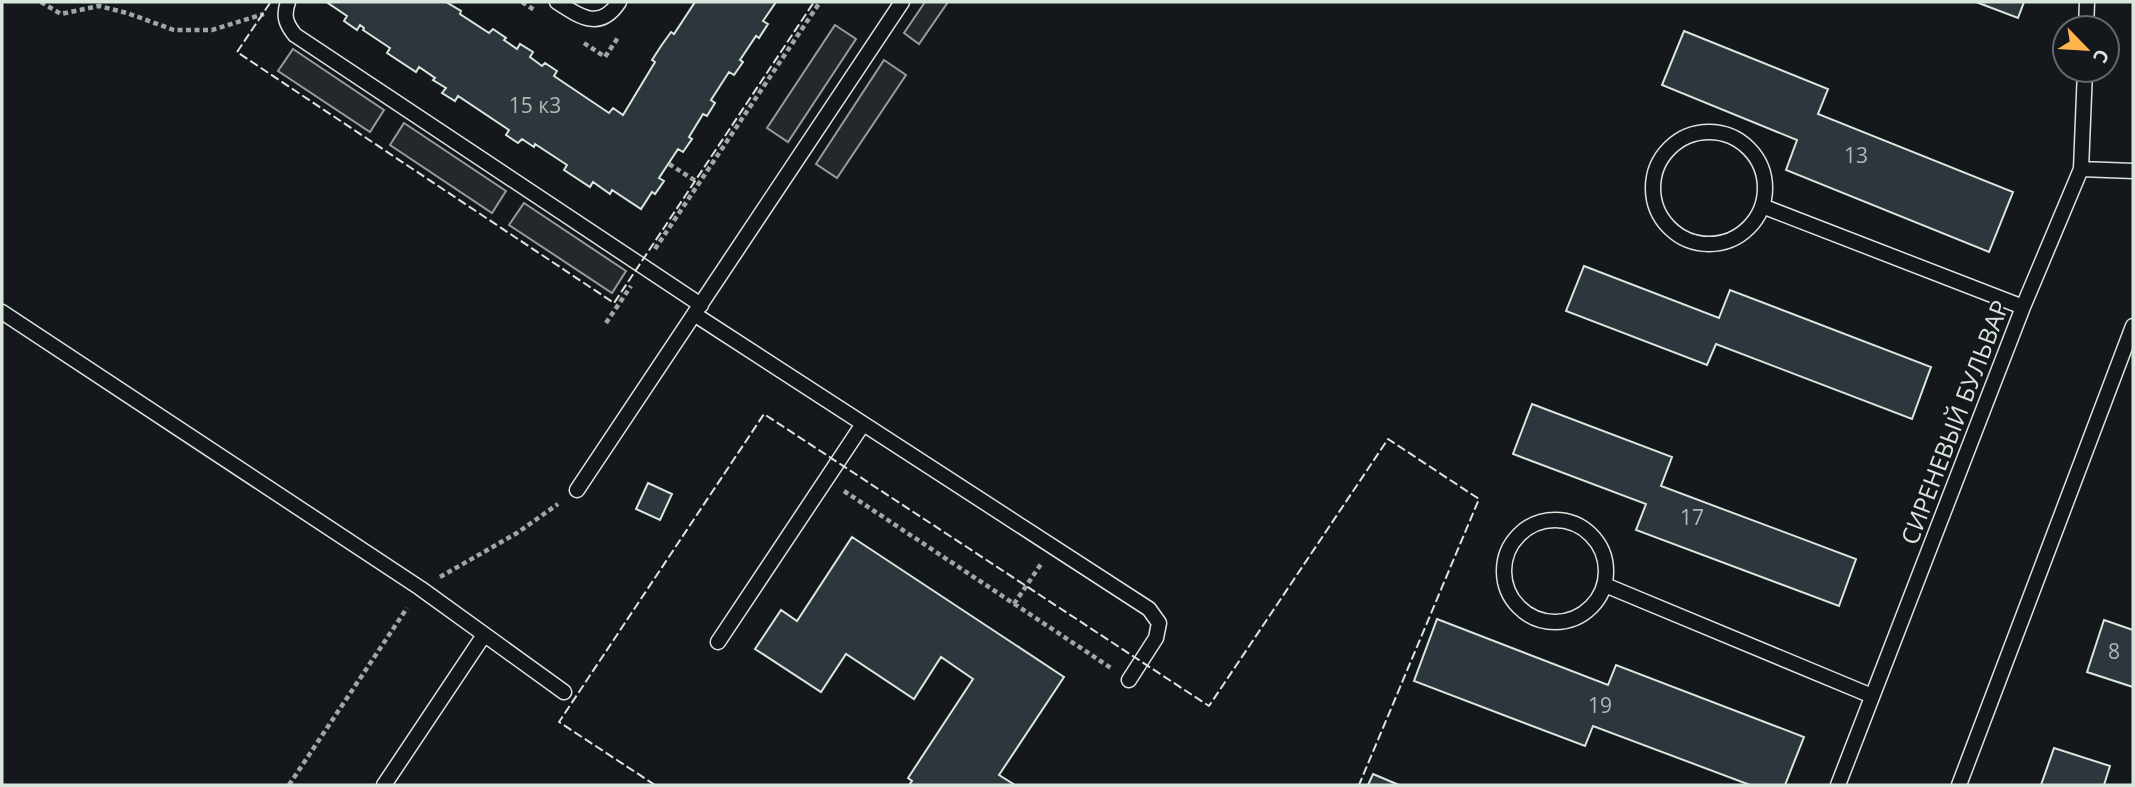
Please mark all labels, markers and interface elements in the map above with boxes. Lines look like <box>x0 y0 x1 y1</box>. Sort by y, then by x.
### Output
north arrow <box>2051 14 2121 84</box>
text: С <box>2087 45 2116 67</box>
house number: 15 к3 <box>509 91 561 119</box>
house number: 13 <box>1844 141 1868 169</box>
street label: СИРЕНЕВЫЙ БУЛЬВАР <box>1892 295 2016 549</box>
house number: 17 <box>1680 503 1704 531</box>
house number: 8 <box>2108 637 2120 665</box>
house number: 19 <box>1588 691 1612 719</box>

